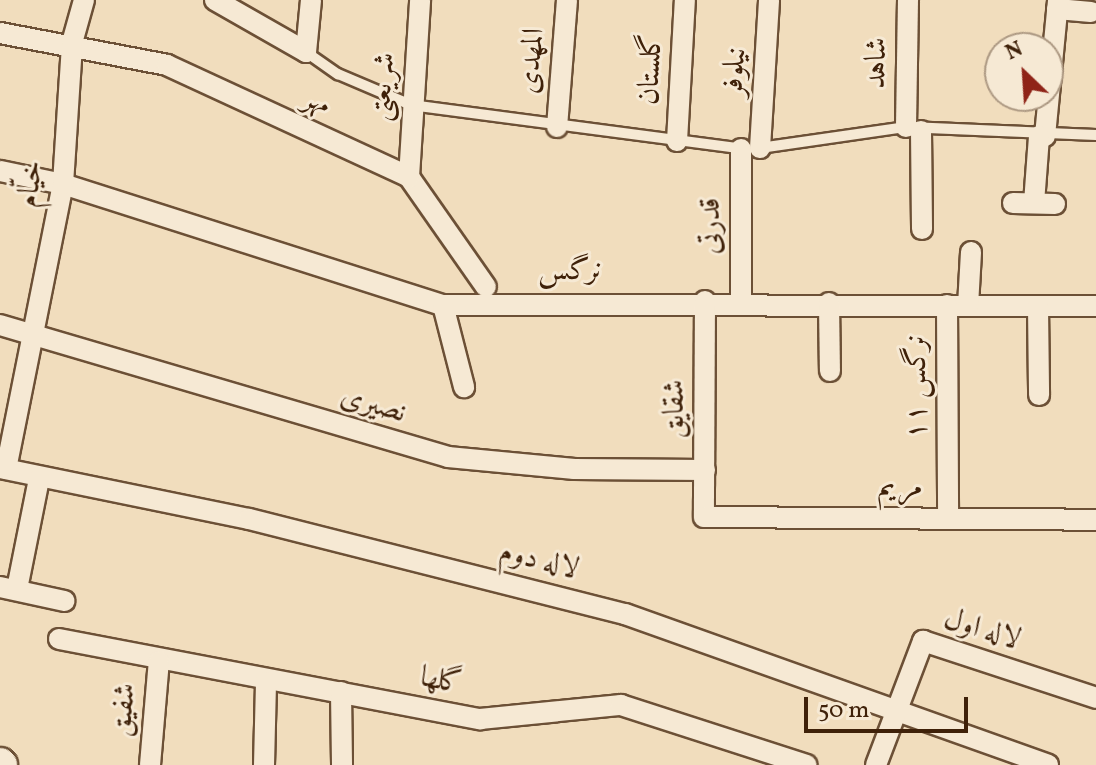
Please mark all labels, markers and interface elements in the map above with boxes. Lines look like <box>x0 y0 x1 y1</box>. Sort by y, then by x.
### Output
street label: المهدی <box>511 27 553 95</box>
street label: گلستان <box>631 32 671 106</box>
north arrow <box>984 32 1064 112</box>
text: N <box>1001 34 1028 69</box>
street label: شاهد <box>859 37 895 89</box>
street label: نیلوفر <box>715 46 755 98</box>
street label: شریعتی <box>363 51 403 123</box>
street label: مهر <box>298 80 336 124</box>
street label: خیّام <box>10 158 52 210</box>
street label: قدرتی <box>693 198 729 254</box>
street label: نرگس <box>538 253 602 289</box>
street label: نرگس ۱۱ <box>899 334 935 440</box>
street label: نصیری <box>336 378 410 432</box>
street label: شقایق <box>657 379 693 439</box>
street label: مریم <box>877 469 923 505</box>
street label: لاله دوم <box>496 534 582 588</box>
street label: لاله اول <box>939 601 1025 659</box>
street label: گلها <box>417 659 465 703</box>
scale bar <box>808 681 972 731</box>
street label: شفیق <box>104 682 144 738</box>
text: 50 m <box>818 694 870 728</box>

